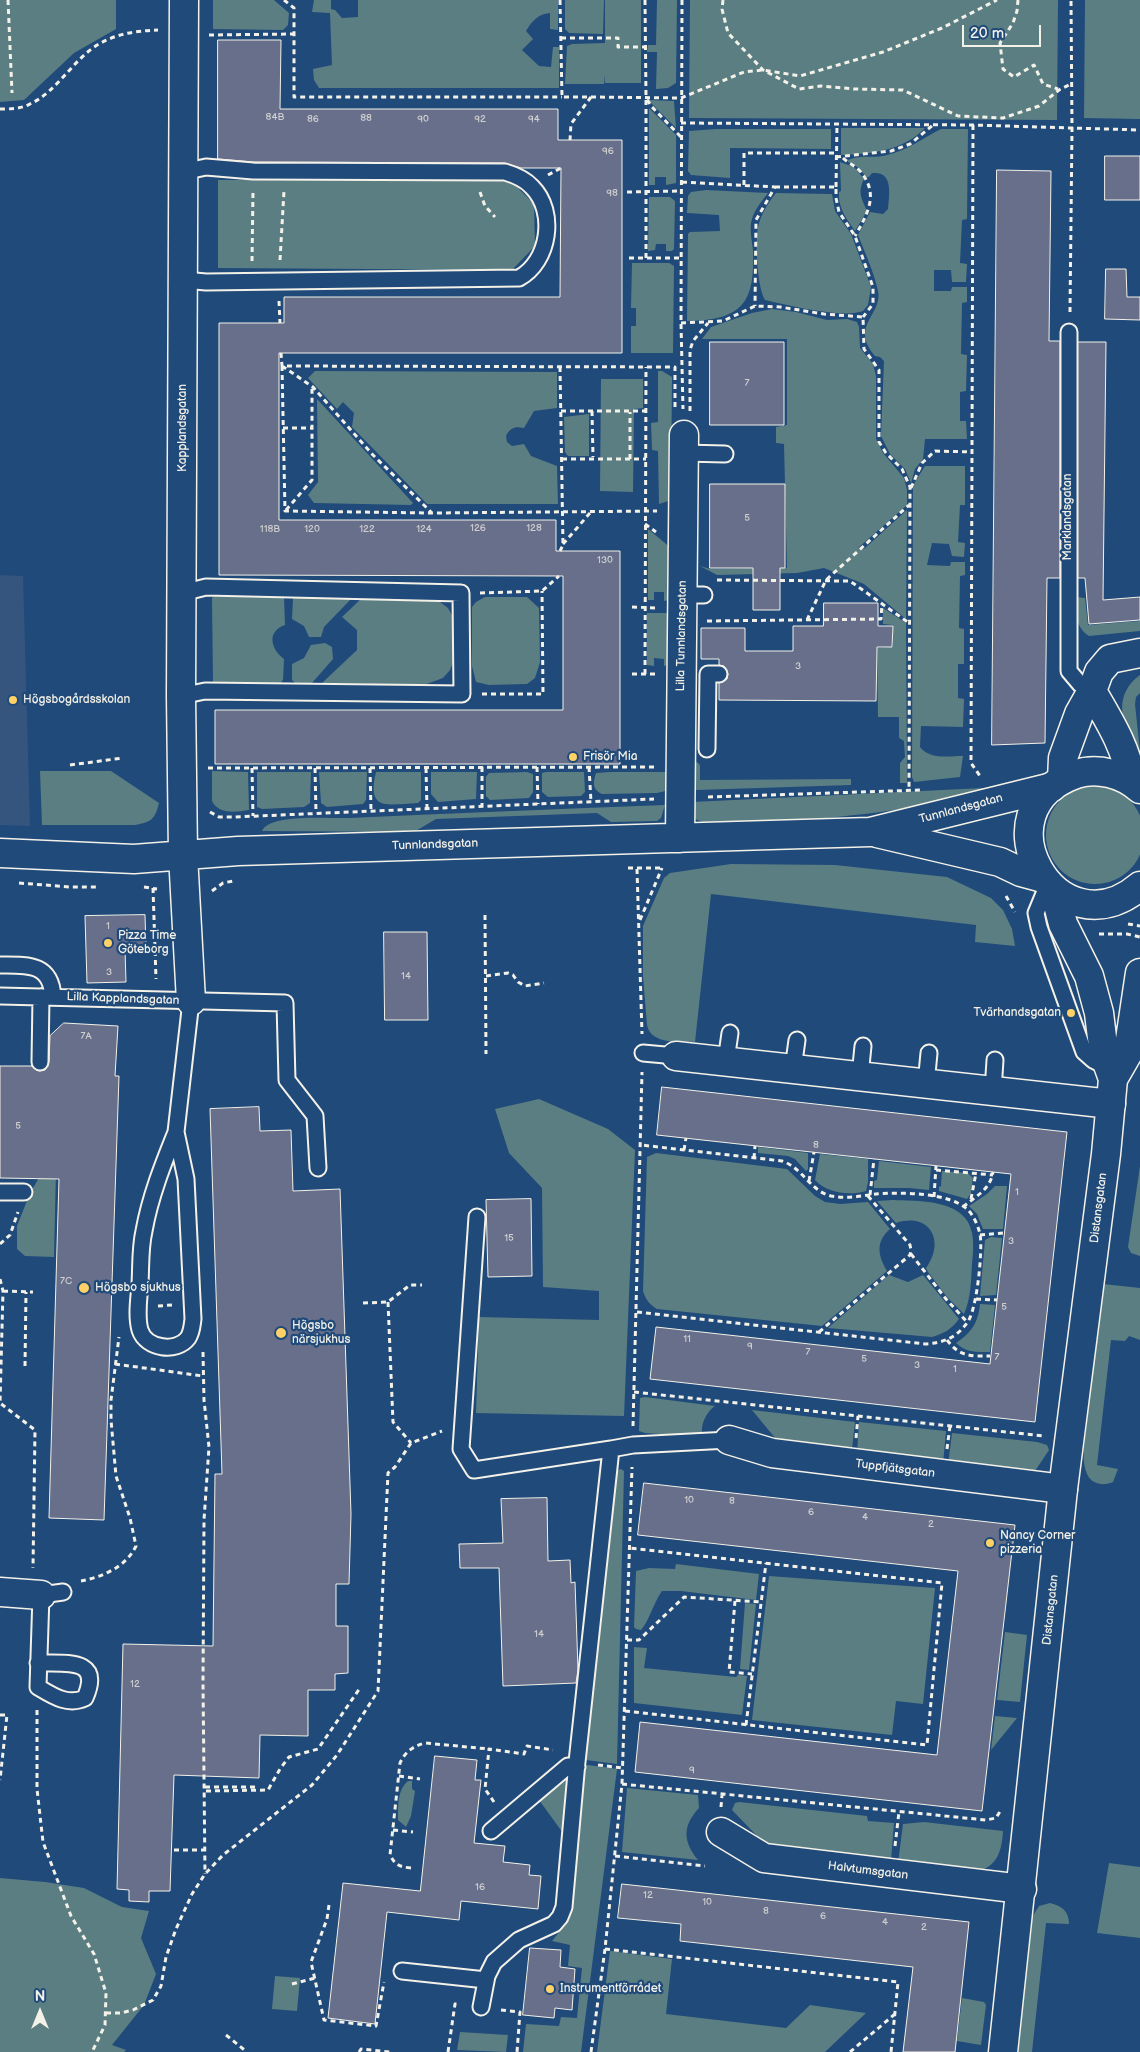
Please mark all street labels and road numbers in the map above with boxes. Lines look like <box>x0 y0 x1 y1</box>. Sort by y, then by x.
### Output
street label: Kapplandsgatan <box>176 384 190 472</box>
street label: Marklandsgatan <box>1061 474 1075 560</box>
street label: Lilla Tunnlandsgatan <box>674 580 690 692</box>
street label: Tunnlandsgatan <box>918 791 1004 827</box>
street label: Tunnlandsgatan <box>392 836 478 854</box>
street label: Lilla Kapplandsgatan <box>66 990 180 1008</box>
street label: Distansgatan <box>1088 1172 1110 1244</box>
street label: Tuppfjätsgatan <box>854 1457 936 1481</box>
street label: Distansgatan <box>1040 1574 1062 1646</box>
street label: Halvtumsgatan <box>827 1859 909 1883</box>

